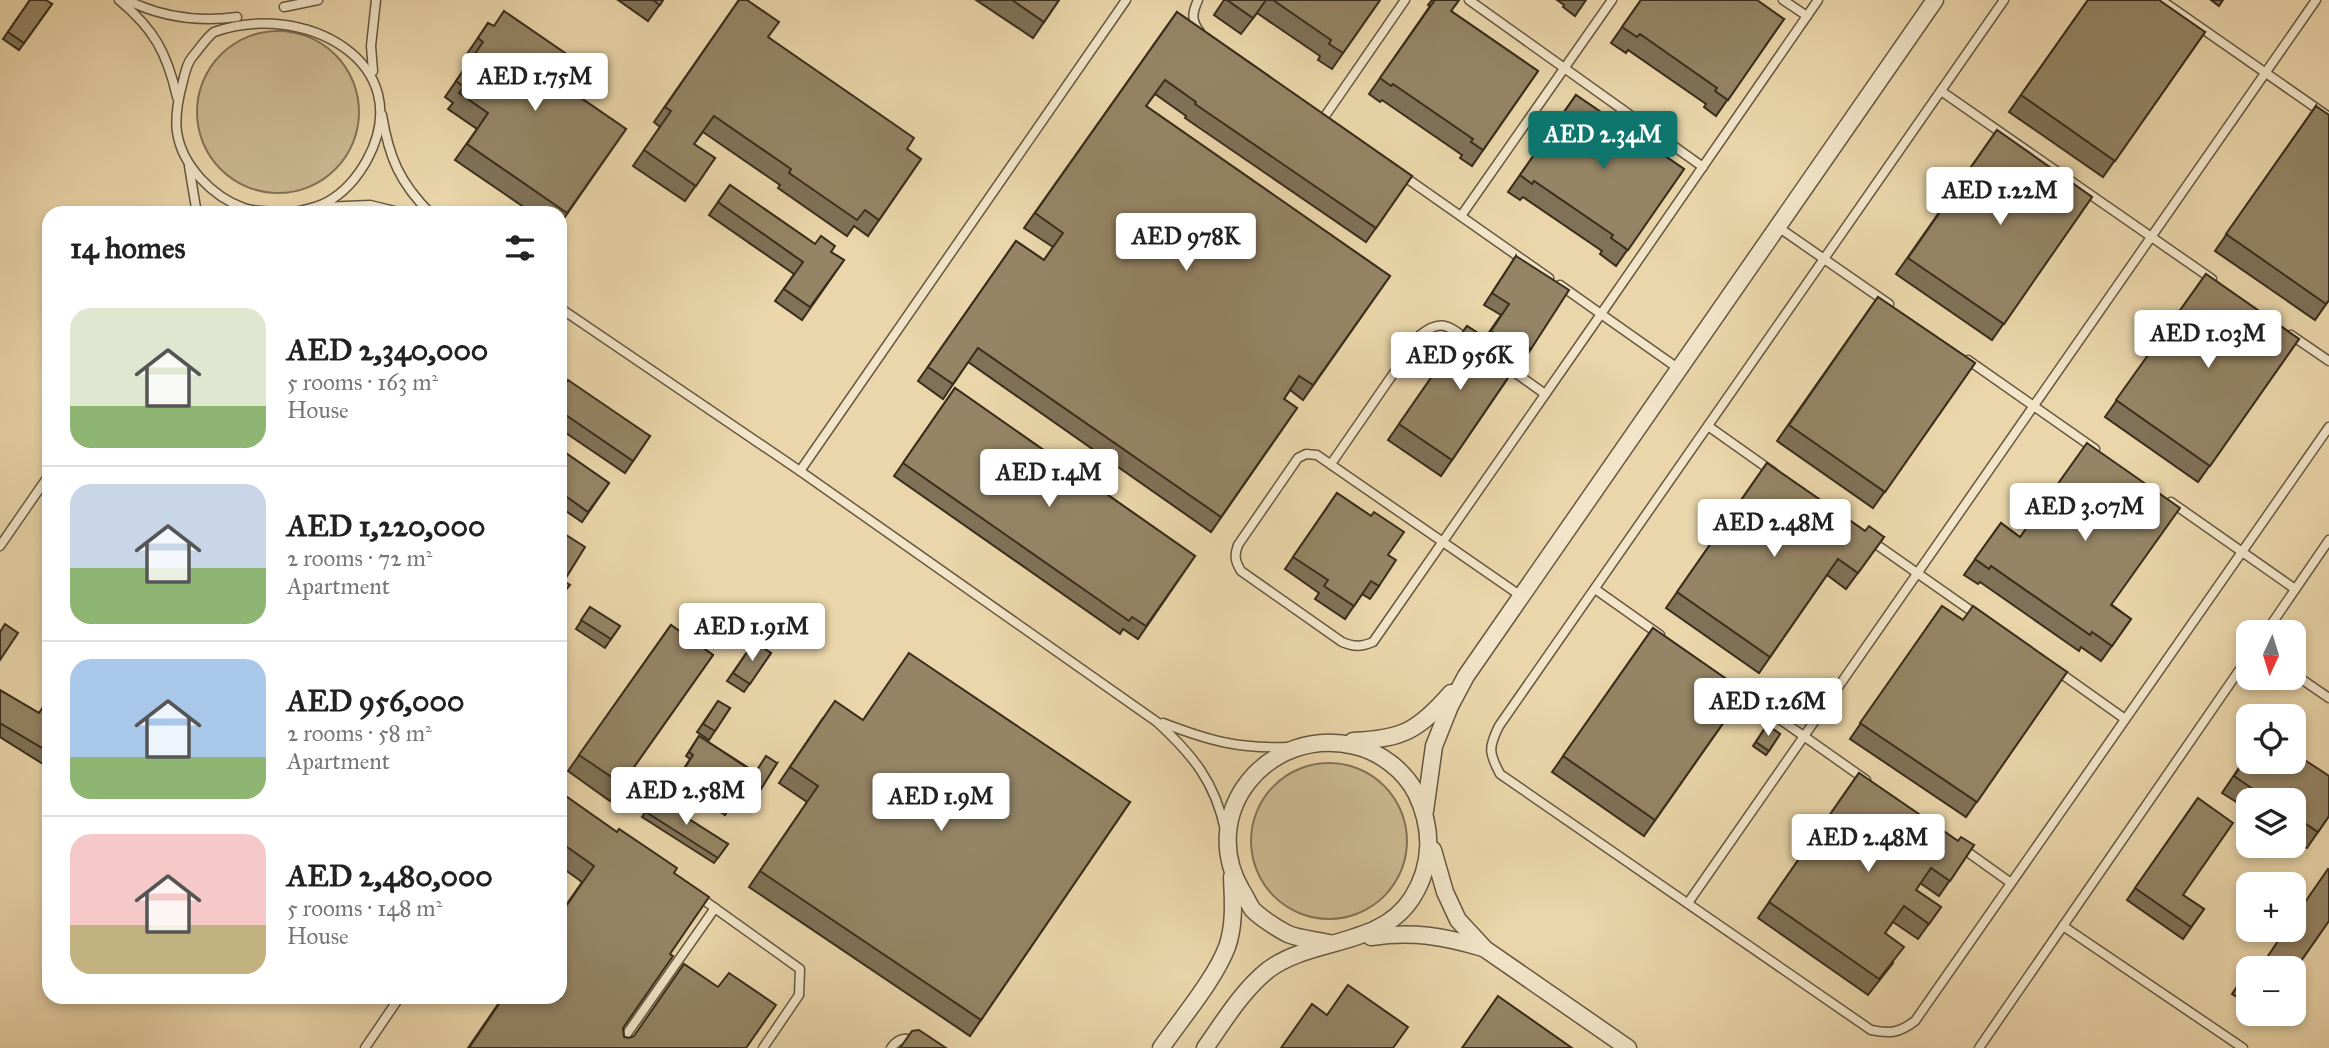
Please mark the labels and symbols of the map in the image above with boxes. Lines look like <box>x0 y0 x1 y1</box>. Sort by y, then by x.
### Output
pin: AED 1.75M <box>455 54 615 113</box>
pin: AED 2.34M <box>1523 111 1683 171</box>
pin: AED 1.22M <box>1920 168 2080 227</box>
pin: AED 978K <box>1114 214 1258 273</box>
pin: AED 1.03M <box>2128 310 2288 370</box>
pin: AED 956K <box>1388 332 1532 392</box>
pin: AED 1.4M <box>977 449 1121 509</box>
pin: AED 3.07M <box>2005 484 2165 543</box>
pin: AED 2.48M <box>1694 500 1854 559</box>
pin: AED 1.91M <box>672 604 832 663</box>
north arrow <box>2236 620 2306 690</box>
pin: AED 1.26M <box>1688 678 1848 738</box>
pin: AED 2.58M <box>606 768 766 827</box>
pin: AED 1.9M <box>869 774 1013 833</box>
pin: AED 2.48M <box>1788 814 1948 874</box>

